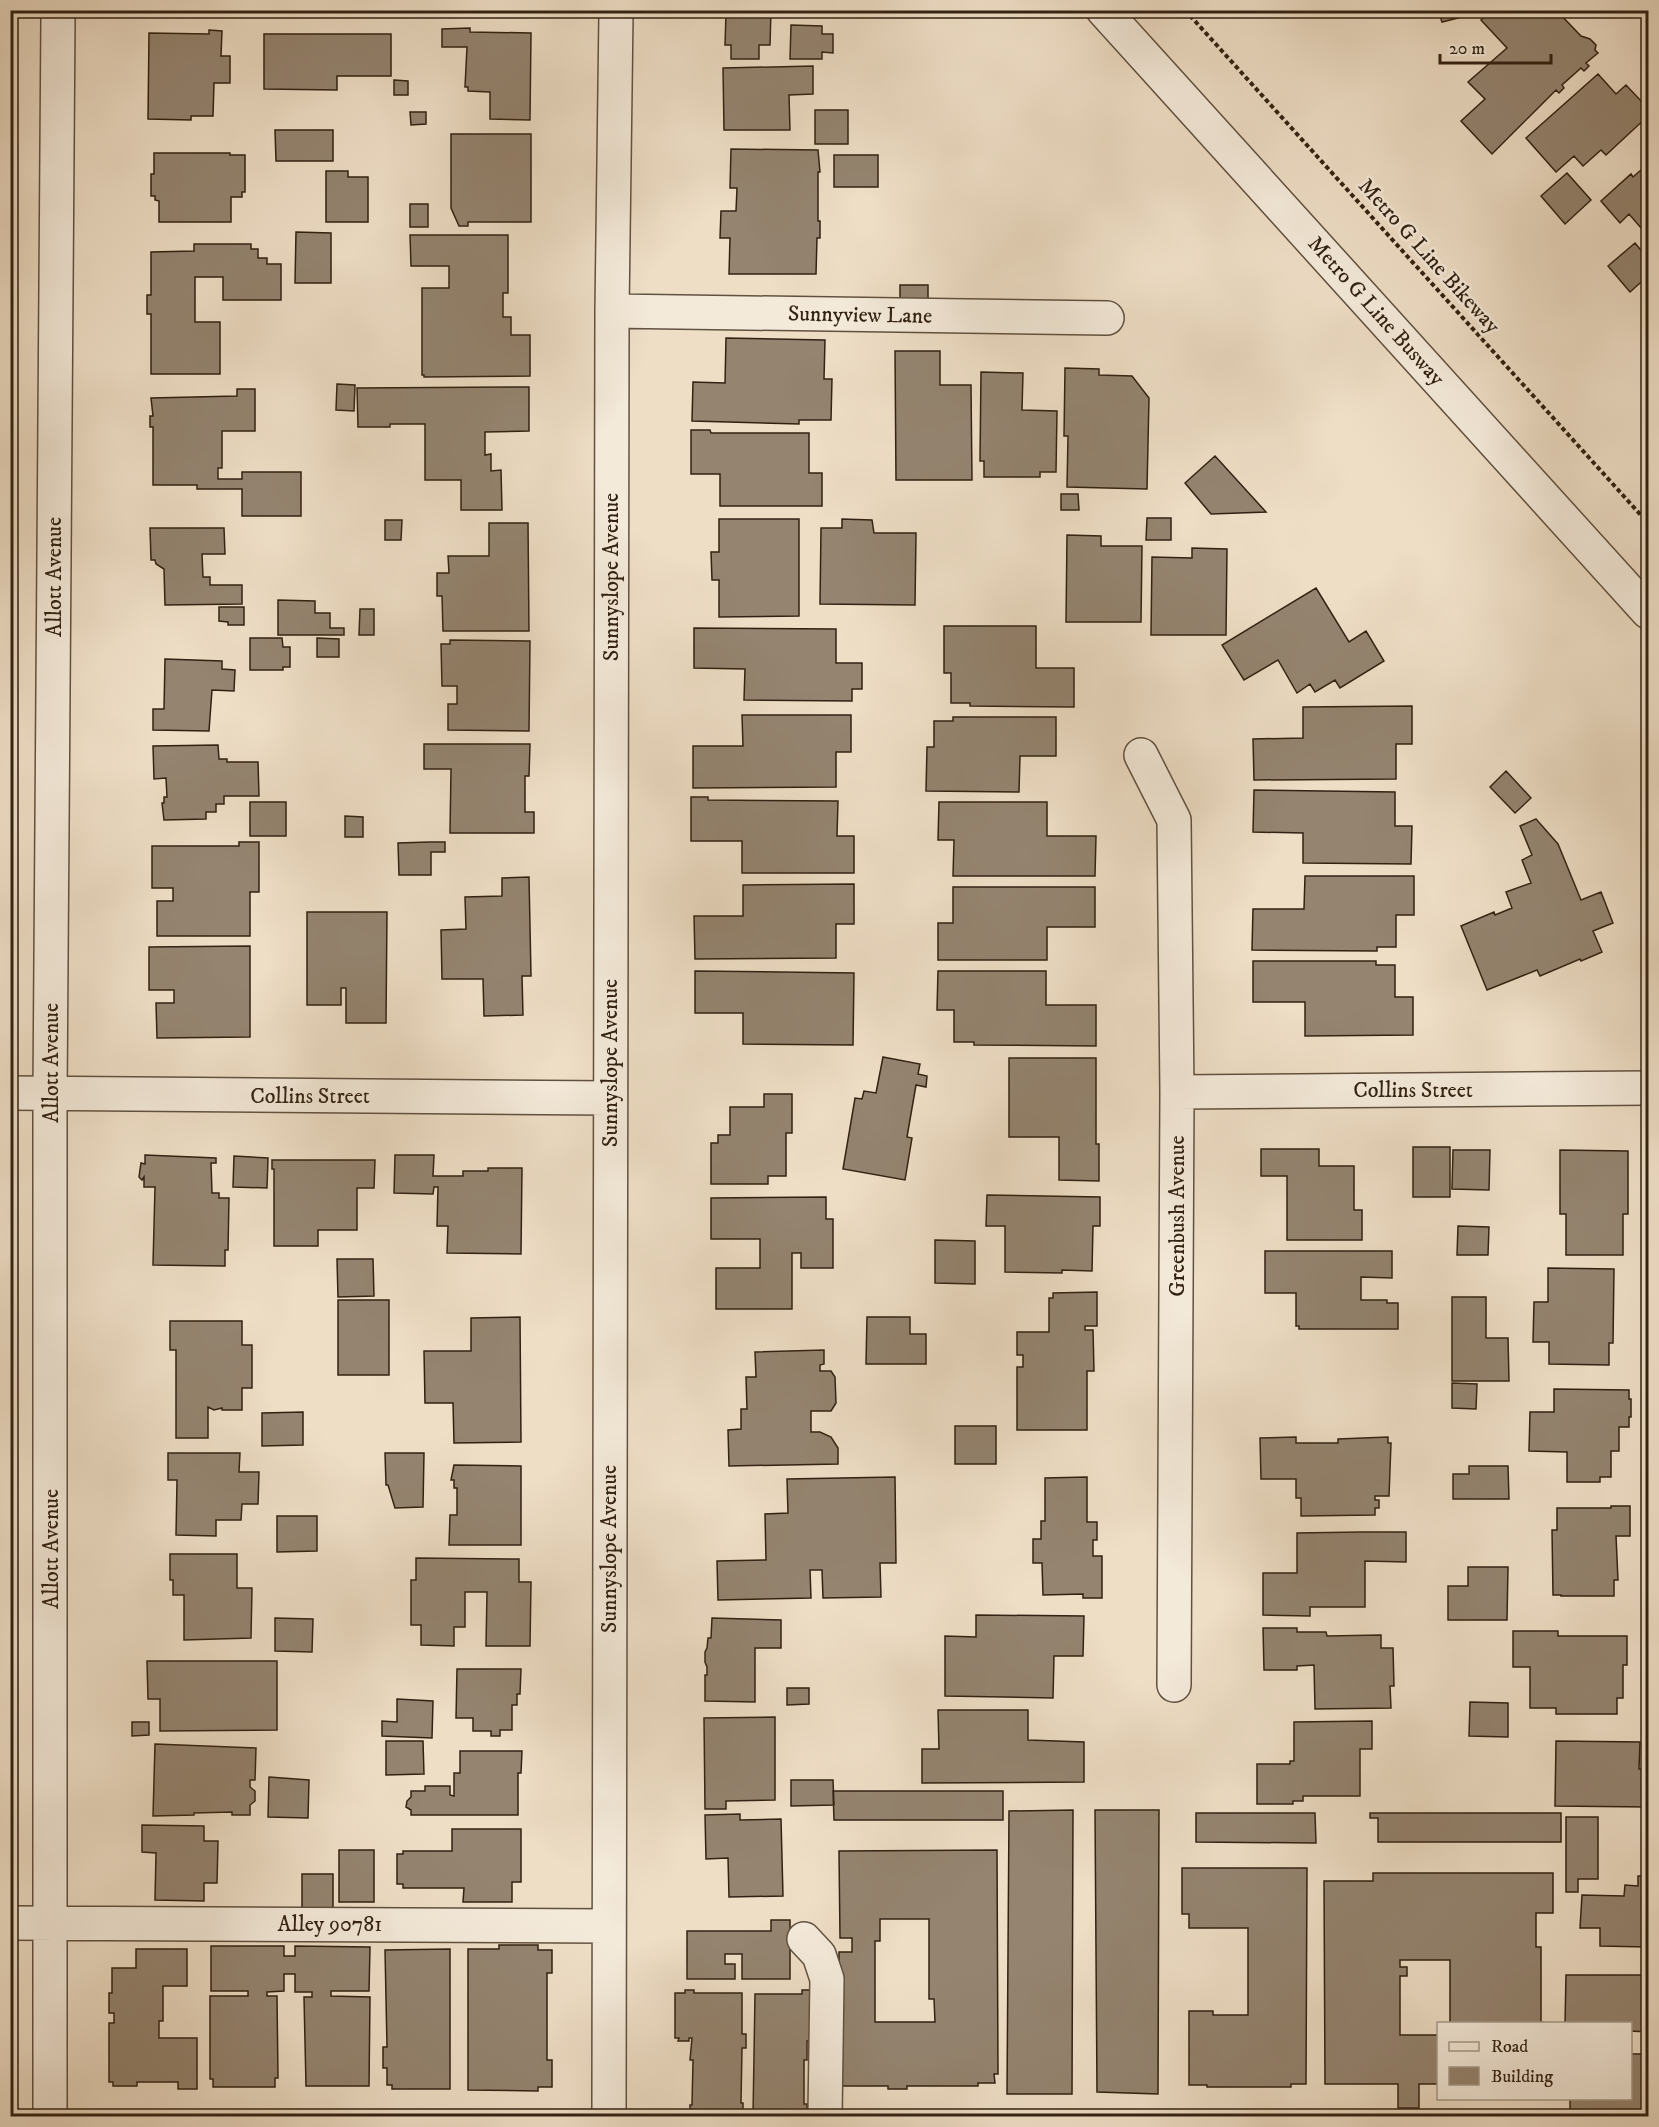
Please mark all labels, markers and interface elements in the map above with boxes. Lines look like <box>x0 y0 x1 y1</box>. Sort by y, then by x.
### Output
scale bar <box>1440 27 1551 65</box>
text: 20 m <box>1449 38 1485 60</box>
street label: Metro G Line Bikeway <box>1352 173 1506 340</box>
street label: Metro G Line Busway <box>1302 231 1451 392</box>
street label: Sunnyview Lane <box>788 300 932 330</box>
street label: Sunnyslope Avenue <box>598 493 625 661</box>
street label: Allott Avenue <box>41 517 68 637</box>
street label: Sunnyslope Avenue <box>597 979 624 1147</box>
street label: Allott Avenue <box>38 1003 65 1123</box>
street label: Collins Street <box>1353 1077 1473 1104</box>
street label: Collins Street <box>250 1083 370 1110</box>
street label: Greenbush Avenue <box>1164 1135 1191 1297</box>
street label: Sunnyslope Avenue <box>596 1465 623 1633</box>
street label: Allott Avenue <box>38 1489 65 1609</box>
street label: Alley 90781 <box>278 1911 382 1938</box>
legend <box>1437 2022 1632 2100</box>
text: Road <box>1491 2036 1528 2058</box>
text: Building <box>1491 2066 1553 2088</box>

